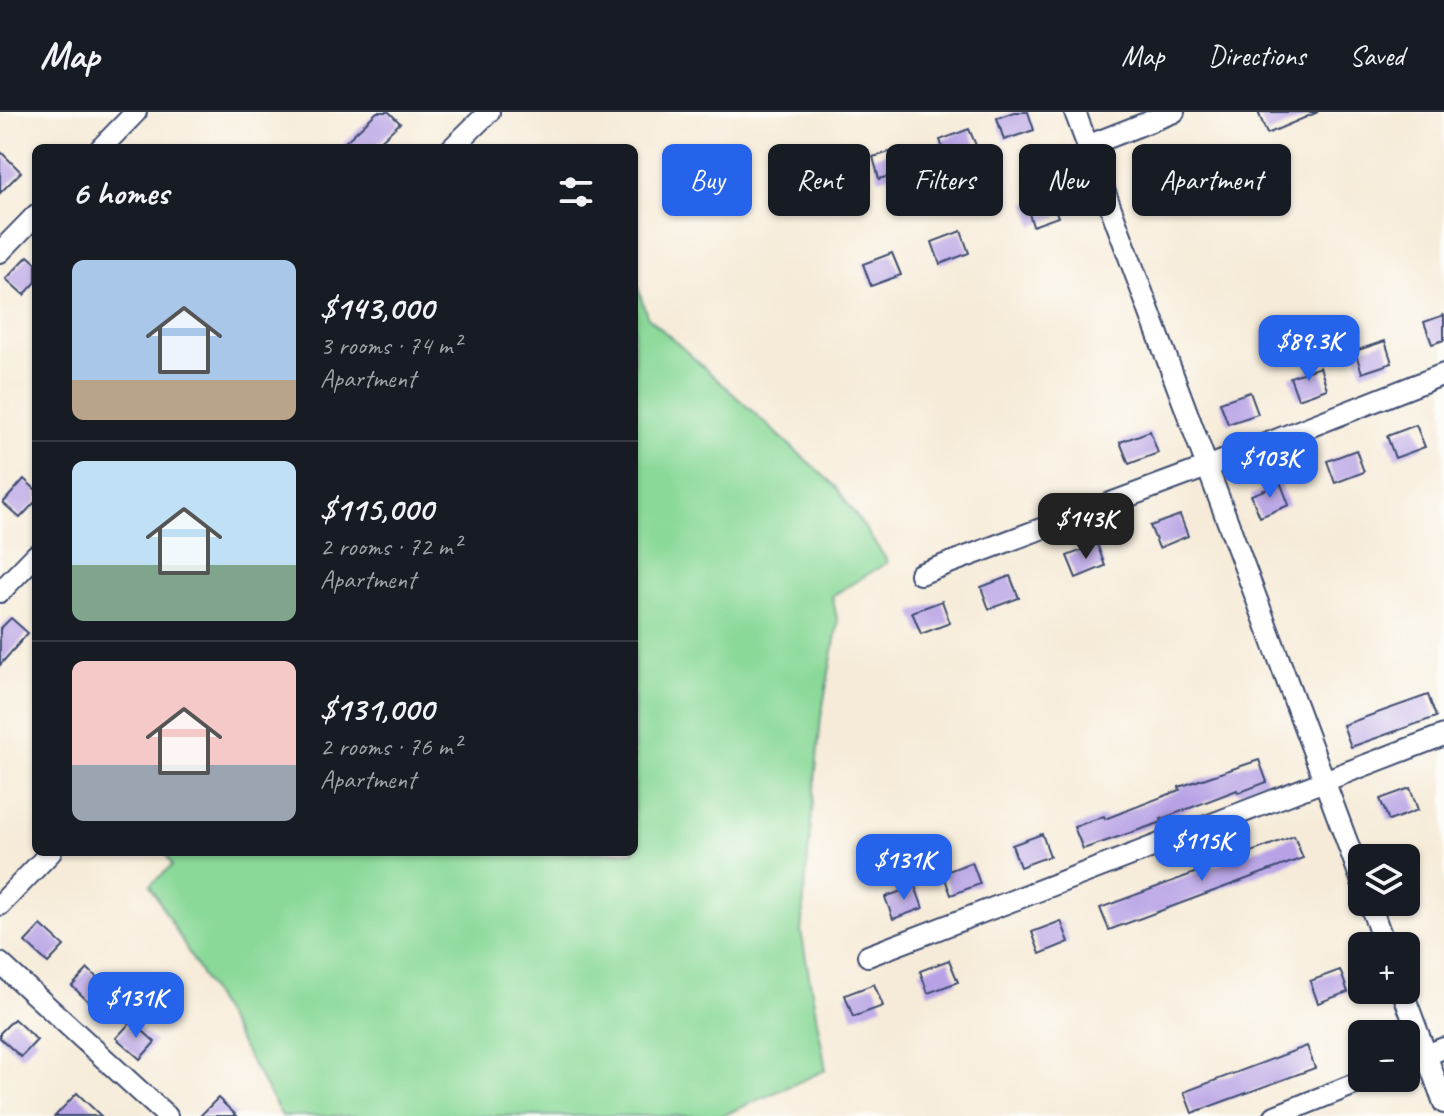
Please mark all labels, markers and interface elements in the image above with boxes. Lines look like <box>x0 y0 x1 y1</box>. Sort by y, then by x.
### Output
text: Map <box>40 32 99 79</box>
text: Map <box>1121 38 1164 73</box>
text: Directions <box>1208 38 1306 73</box>
text: Saved <box>1350 38 1404 73</box>
chip: Buy <box>662 144 752 216</box>
chip: Rent <box>768 144 870 216</box>
chip: Filters <box>886 144 1003 216</box>
chip: New <box>1019 144 1116 216</box>
chip: Apartment <box>1132 144 1291 216</box>
icon: filters <box>554 170 598 214</box>
text: 6 homes <box>72 171 169 214</box>
text: $143,000 <box>320 286 434 329</box>
icon: home <box>136 292 232 388</box>
pin: $89.3K <box>1244 315 1374 383</box>
text: $89.3K <box>1277 324 1341 357</box>
text: 3 rooms · 74 m² <box>320 329 461 362</box>
text: Apartment <box>320 362 416 395</box>
pin: $103K <box>1214 432 1326 500</box>
text: $103K <box>1240 441 1300 474</box>
text: $115,000 <box>320 487 433 530</box>
icon: home <box>136 493 232 589</box>
pin: $143K <box>1030 493 1142 561</box>
text: $143K <box>1056 502 1116 535</box>
text: 2 rooms · 72 m² <box>320 530 461 563</box>
text: Apartment <box>320 563 416 596</box>
text: $131,000 <box>320 687 434 730</box>
icon: home <box>136 693 232 789</box>
text: 2 rooms · 76 m² <box>320 730 461 763</box>
text: Apartment <box>320 763 416 796</box>
pin: $115K <box>1146 815 1258 883</box>
text: $115K <box>1172 824 1232 857</box>
pin: $131K <box>848 834 960 902</box>
text: $131K <box>874 843 934 876</box>
map controls <box>1348 844 1420 1092</box>
button: layers <box>1348 844 1420 916</box>
button: + <box>1348 932 1420 1004</box>
pin: $131K <box>80 972 192 1040</box>
text: $131K <box>106 981 166 1014</box>
button: − <box>1348 1020 1420 1092</box>

